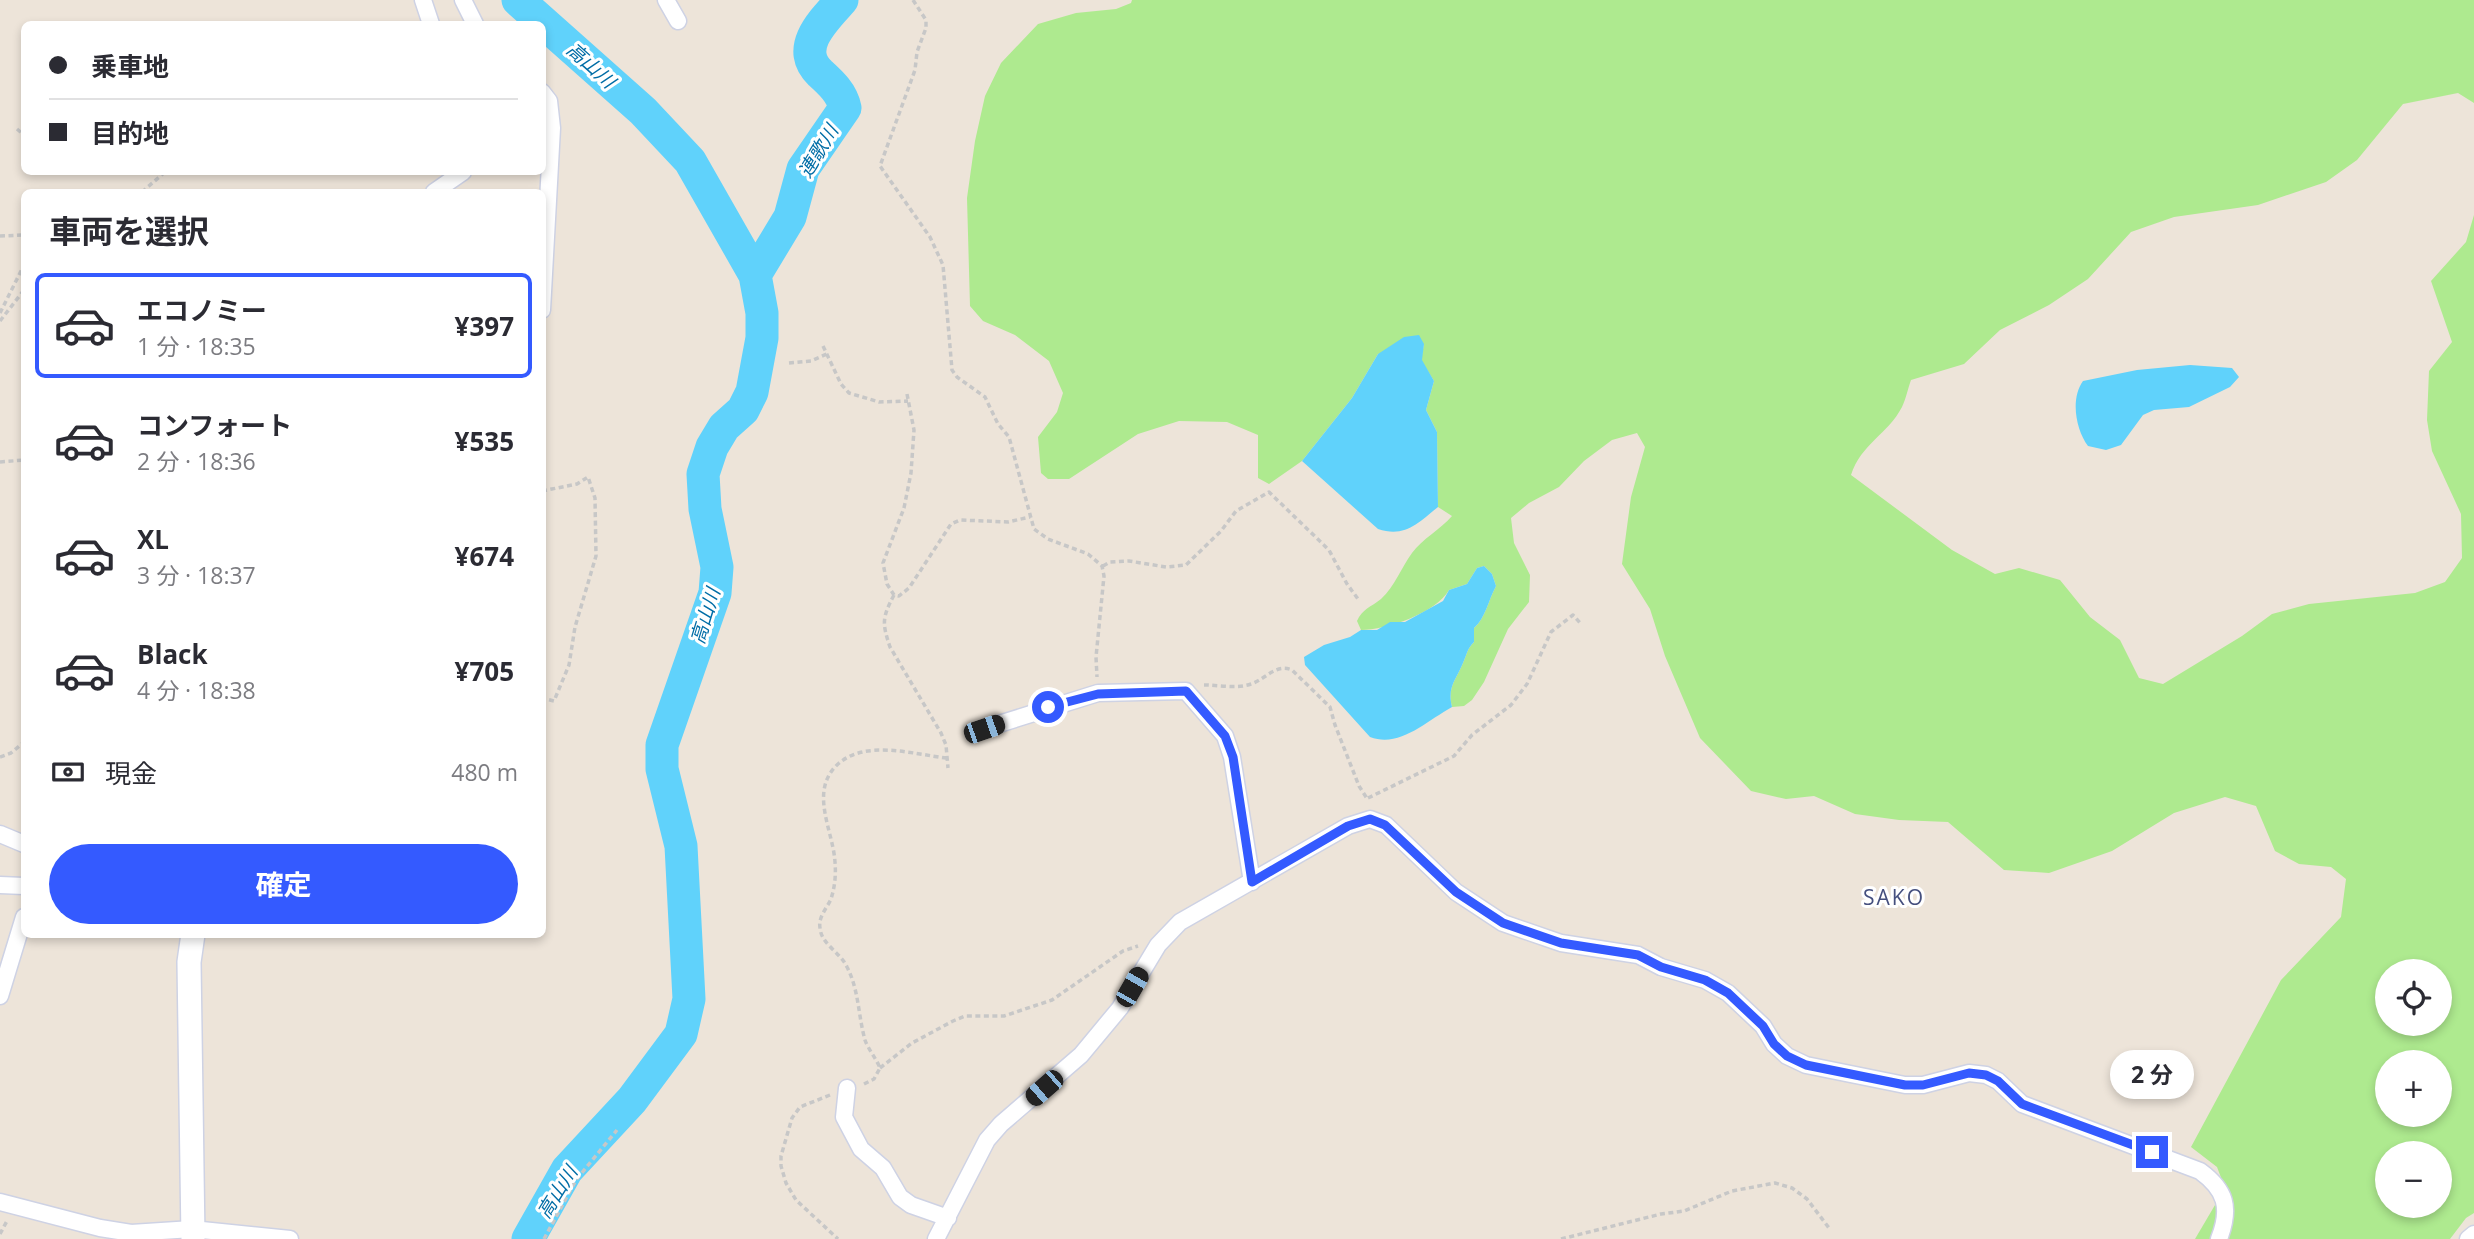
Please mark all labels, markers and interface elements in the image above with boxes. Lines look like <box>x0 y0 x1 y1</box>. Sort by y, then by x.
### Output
water label: 高山川 <box>561 36 622 95</box>
text: 乗車地 <box>91 48 169 84</box>
text: 目的地 <box>91 115 169 151</box>
water label: 連歌川 <box>792 118 845 182</box>
text: 車両を選択 <box>49 209 209 252</box>
text: エコノミー <box>137 292 267 328</box>
icon: car <box>53 294 116 357</box>
text: ¥397 <box>455 308 514 344</box>
text: 1 分 · 18:35 <box>137 330 256 362</box>
text: コンフォート <box>137 407 292 443</box>
icon: car <box>53 409 116 472</box>
text: ¥535 <box>455 423 514 459</box>
text: 2 分 · 18:36 <box>137 445 256 477</box>
text: XL <box>137 521 169 557</box>
icon: car <box>53 524 116 587</box>
text: ¥674 <box>455 538 514 574</box>
text: 3 分 · 18:37 <box>137 559 256 591</box>
water label: 高山川 <box>684 583 726 647</box>
text: Black <box>137 636 208 672</box>
icon: car <box>53 639 116 702</box>
text: ¥705 <box>455 653 514 689</box>
text: 4 分 · 18:38 <box>137 674 256 706</box>
route start <box>1032 691 1064 723</box>
car <box>961 712 1008 746</box>
icon: cash <box>49 753 87 791</box>
text: 現金 <box>105 755 157 791</box>
text: 480 m <box>451 756 518 788</box>
button: 確定 <box>49 844 518 924</box>
district label: SAKO <box>1863 883 1925 911</box>
map controls <box>2375 959 2452 1218</box>
button: locate <box>2375 959 2452 1036</box>
car <box>1113 964 1152 1010</box>
callout: 2 分 <box>2110 1050 2194 1100</box>
button: + <box>2375 1050 2452 1127</box>
text: 2 分 <box>2131 1058 2173 1090</box>
car <box>1022 1066 1067 1110</box>
route end <box>2136 1136 2168 1168</box>
button: − <box>2375 1141 2452 1218</box>
water label: 高山川 <box>531 1159 584 1223</box>

